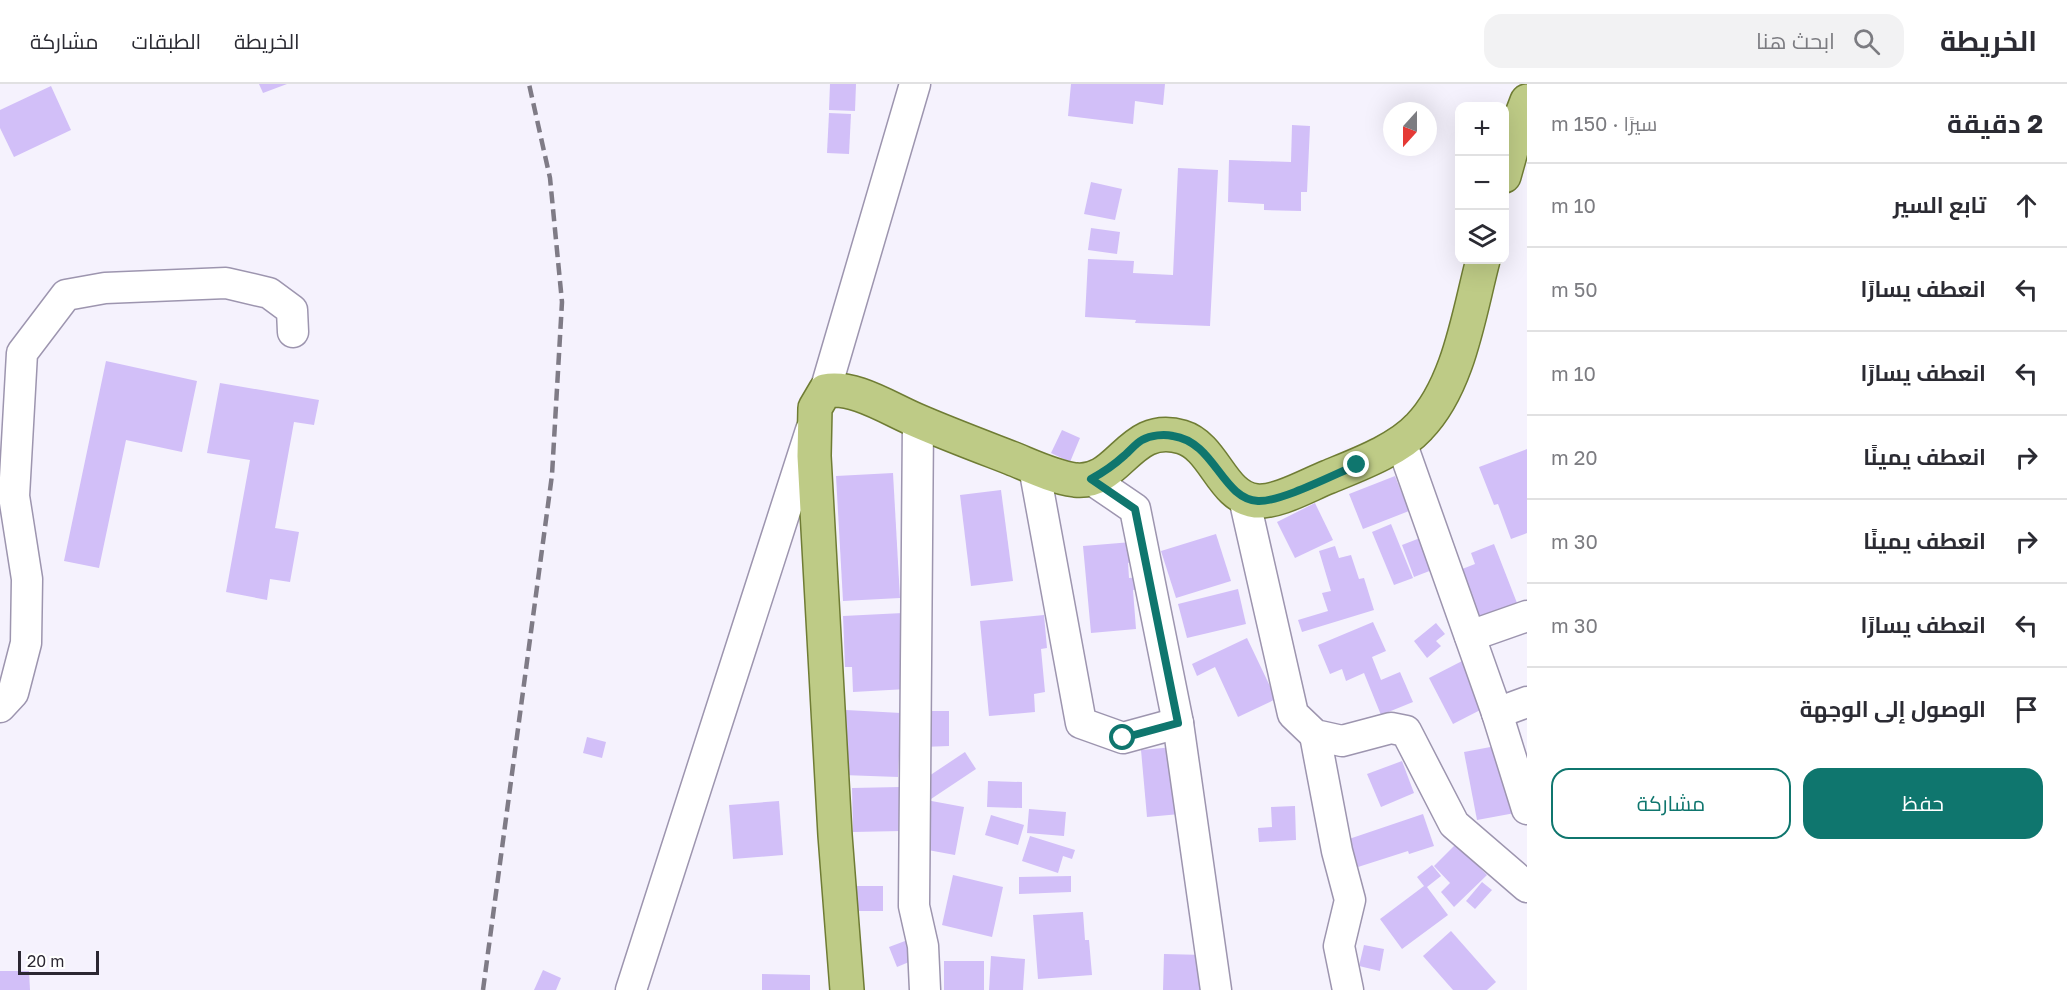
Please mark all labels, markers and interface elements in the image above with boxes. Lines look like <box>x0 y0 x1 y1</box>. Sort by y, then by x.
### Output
search box <box>1484 14 1904 68</box>
text: الخريطة <box>1940 24 2037 57</box>
icon: search <box>1850 25 1883 58</box>
text: ابحث هنا <box>1756 27 1835 54</box>
text: مشاركة <box>30 28 99 54</box>
text: الطبقات <box>132 28 201 54</box>
text: الخريطة <box>234 28 300 54</box>
north arrow <box>1383 102 1437 156</box>
map controls <box>1455 102 1509 264</box>
button: + <box>1455 102 1509 156</box>
text: 2 دقيقة <box>1947 108 2043 139</box>
text: سيرًا · 150 m <box>1551 111 1657 135</box>
button: − <box>1455 156 1509 210</box>
icon: ahead <box>2010 189 2043 222</box>
text: تابع السير <box>1893 191 1986 218</box>
text: 10 m <box>1551 193 1596 217</box>
button: layers <box>1455 210 1509 264</box>
icon: left <box>2010 273 2043 306</box>
text: انعطف يسارًا <box>1861 275 1986 302</box>
text: 50 m <box>1551 277 1598 301</box>
icon: left <box>2010 357 2043 390</box>
text: انعطف يسارًا <box>1861 359 1986 386</box>
text: 10 m <box>1551 361 1596 385</box>
icon: right <box>2010 441 2043 474</box>
text: انعطف يمينًا <box>1863 443 1986 470</box>
text: 20 m <box>1551 445 1598 469</box>
route end <box>1343 451 1369 477</box>
icon: right <box>2010 525 2043 558</box>
text: انعطف يمينًا <box>1863 527 1986 554</box>
text: 30 m <box>1551 529 1598 553</box>
icon: left <box>2010 609 2043 642</box>
text: انعطف يسارًا <box>1861 611 1986 638</box>
text: 30 m <box>1551 613 1598 637</box>
icon: arrive <box>2010 693 2043 726</box>
text: الوصول إلى الوجهة <box>1800 695 1986 722</box>
route start <box>1109 724 1135 750</box>
button: مشاركة <box>1551 768 1791 839</box>
button: حفظ <box>1803 768 2043 839</box>
scale bar <box>18 948 99 976</box>
text: 20 m <box>27 951 64 971</box>

